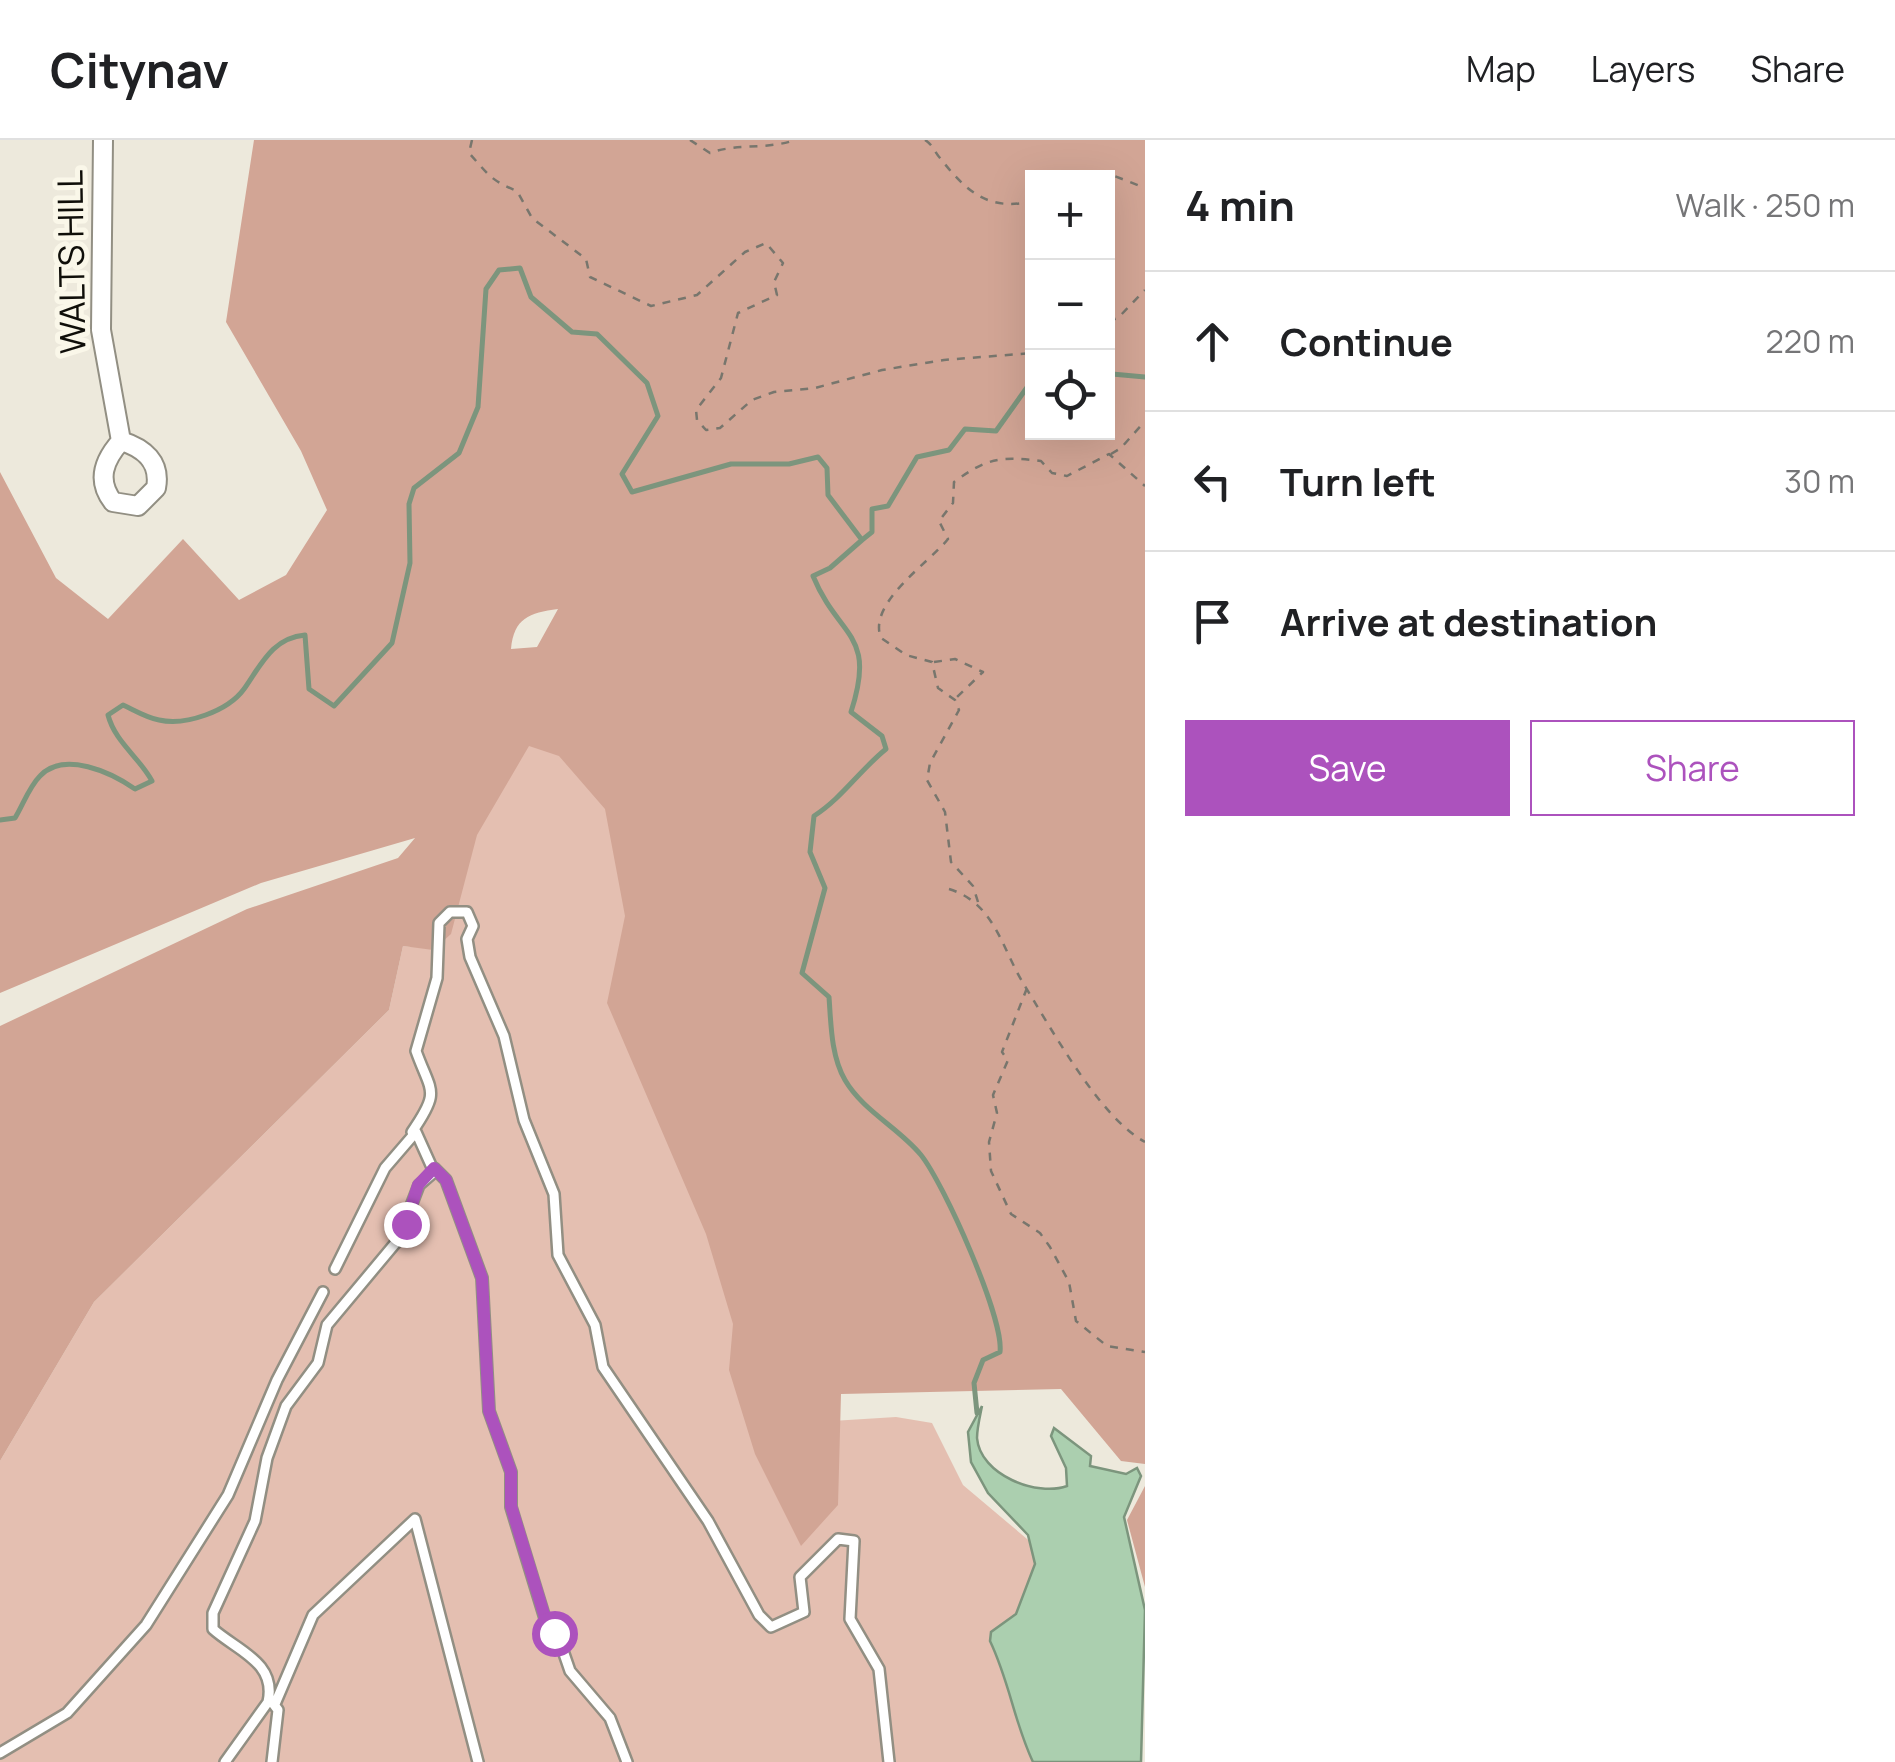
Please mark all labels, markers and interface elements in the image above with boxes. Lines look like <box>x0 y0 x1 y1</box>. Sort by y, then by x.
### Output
text: Citynav <box>50 37 229 102</box>
text: Map <box>1466 45 1536 93</box>
text: Layers <box>1591 45 1695 93</box>
text: Share <box>1750 45 1845 93</box>
street label: WALTS HILL <box>45 169 97 355</box>
map controls <box>1025 170 1115 440</box>
button: + <box>1025 170 1115 260</box>
text: 4 min <box>1185 176 1295 234</box>
text: Walk · 250 m <box>1676 183 1855 227</box>
button: − <box>1025 260 1115 350</box>
icon: ahead <box>1185 314 1240 369</box>
text: Continue <box>1280 315 1453 367</box>
text: 220 m <box>1765 319 1855 363</box>
button: locate <box>1025 350 1115 440</box>
icon: left <box>1185 454 1240 509</box>
text: Turn left <box>1280 455 1436 507</box>
text: 30 m <box>1784 459 1855 503</box>
icon: arrive <box>1185 594 1240 649</box>
text: Arrive at destination <box>1280 595 1657 647</box>
button: Save <box>1185 720 1510 816</box>
button: Share <box>1530 720 1855 816</box>
route end <box>384 1202 430 1248</box>
route start <box>532 1611 578 1657</box>

